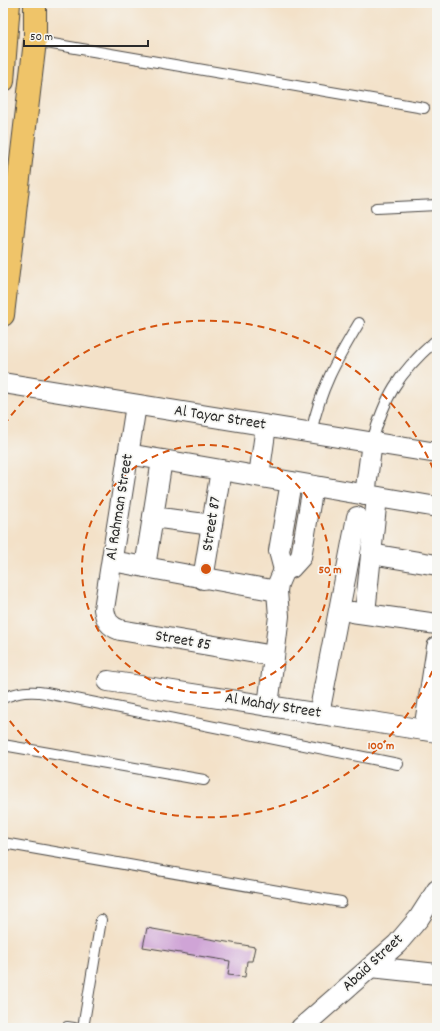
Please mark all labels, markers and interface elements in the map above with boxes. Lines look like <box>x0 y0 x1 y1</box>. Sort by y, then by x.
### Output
scale bar <box>24 22 148 48</box>
text: 50 m <box>30 29 53 46</box>
street label: Al Tayar Street <box>172 399 268 437</box>
street label: Al Rahman Street <box>100 452 140 562</box>
street label: Street 87 <box>196 495 228 553</box>
centre of rings <box>199 562 213 576</box>
text: 50 m <box>318 562 342 579</box>
street label: Street 85 <box>153 625 213 657</box>
street label: Al Mahdy Street <box>223 687 323 725</box>
text: 100 m <box>368 738 394 755</box>
street label: Abaid Street <box>337 929 409 997</box>

